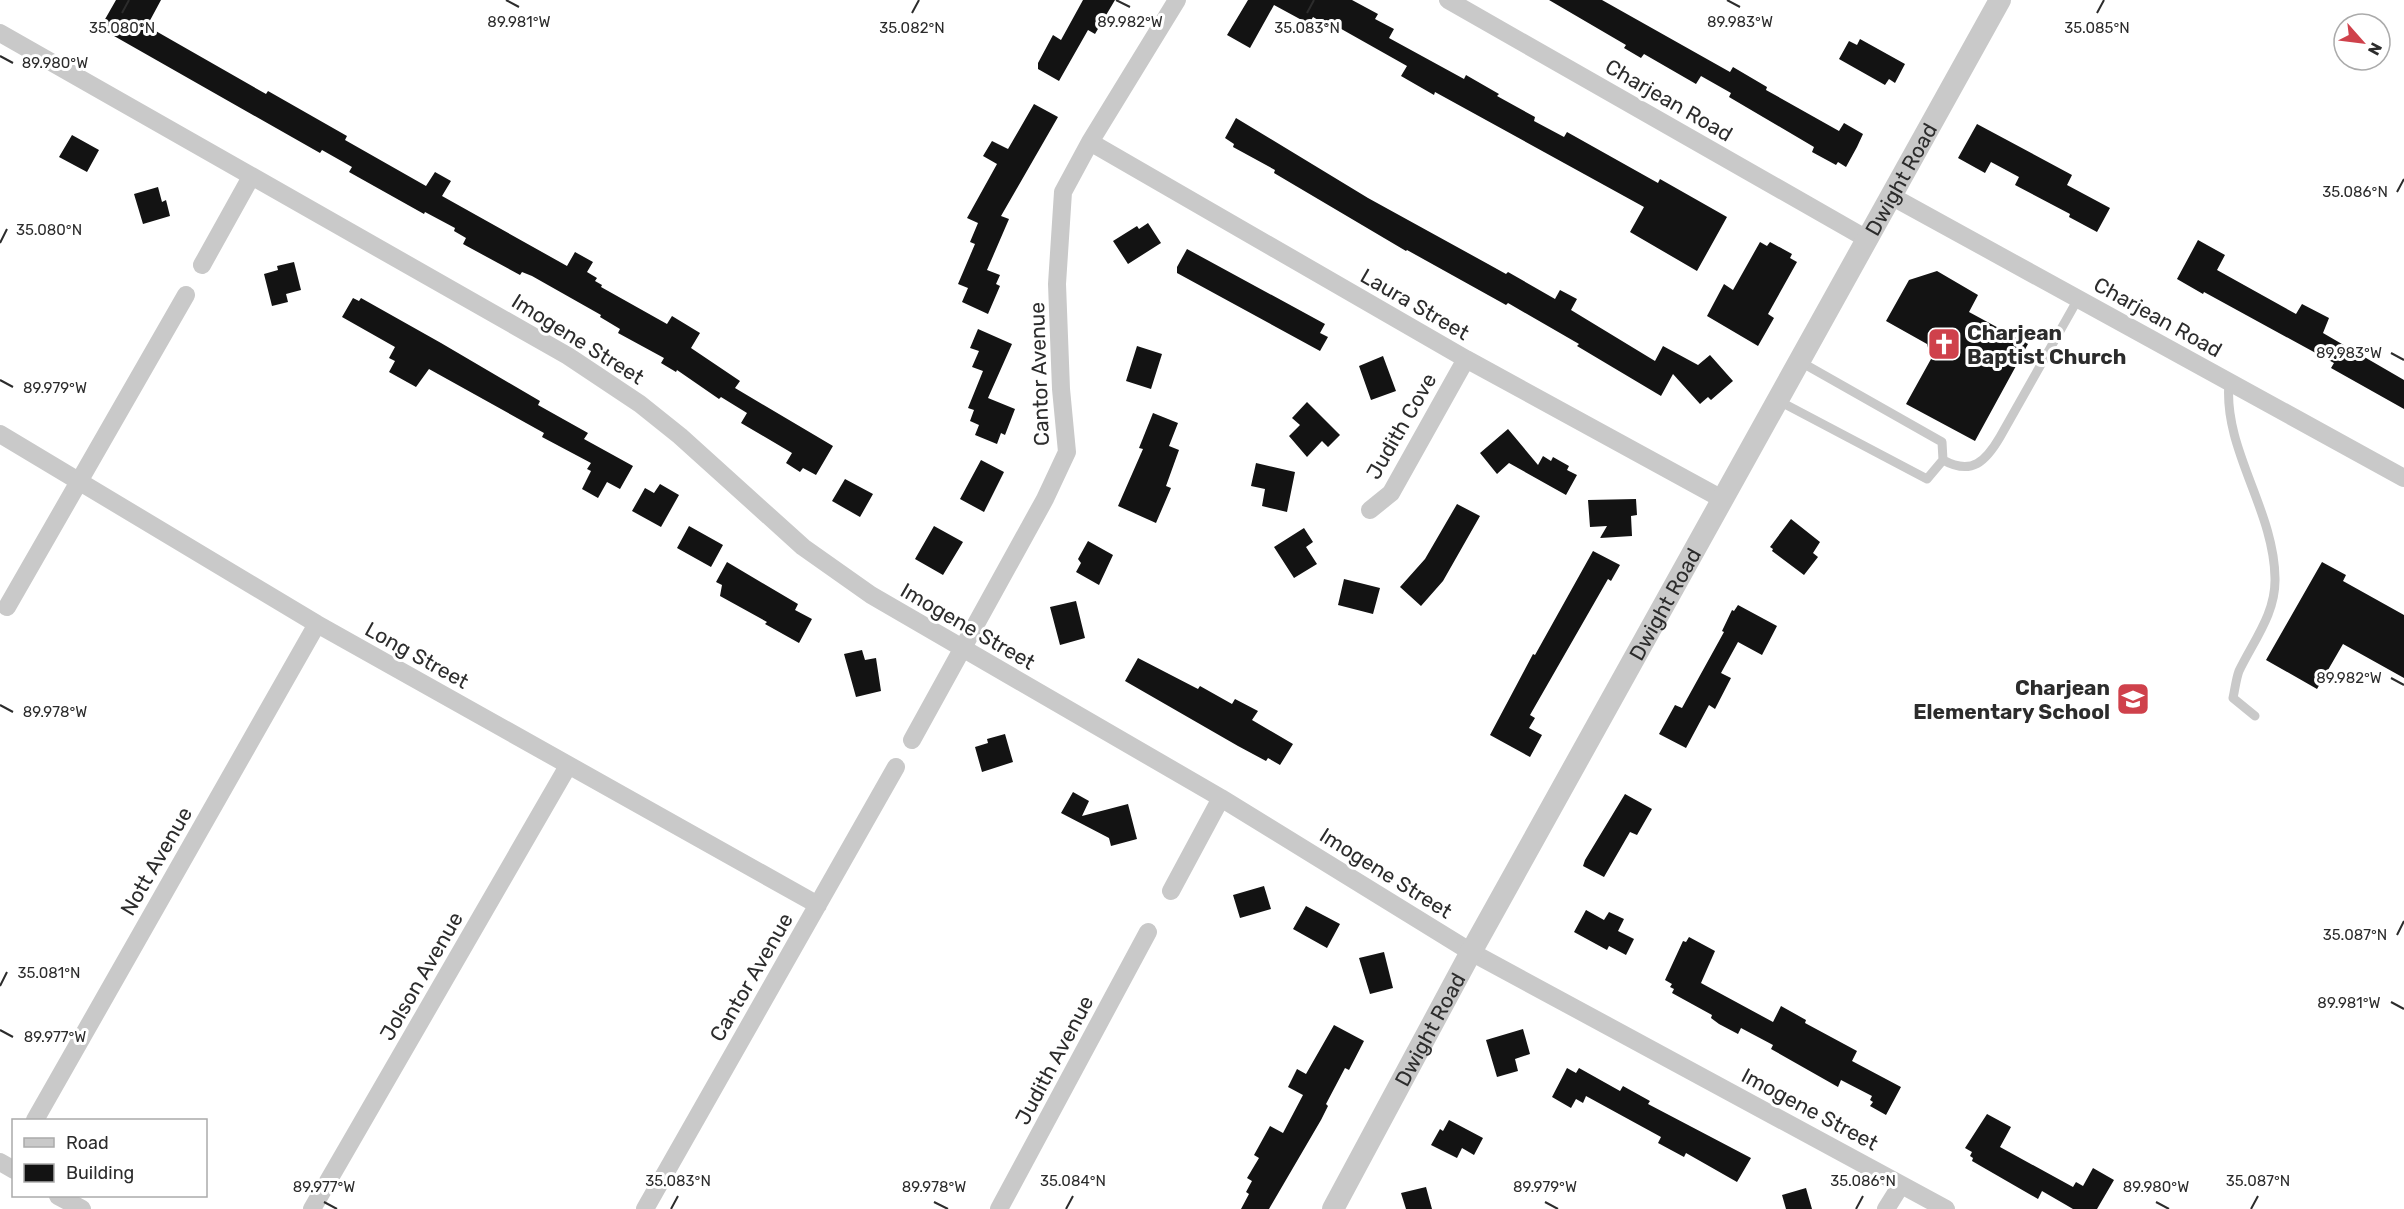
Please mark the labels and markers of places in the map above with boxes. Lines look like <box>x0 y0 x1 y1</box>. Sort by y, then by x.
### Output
place label: Charjean Baptist Church <box>1967 320 2126 369</box>
church icon: Charjean Baptist Church <box>1926 326 1962 362</box>
place label: Charjean Elementary School <box>1913 675 2110 724</box>
school or university icon: Charjean Elementary School <box>2115 681 2151 717</box>

